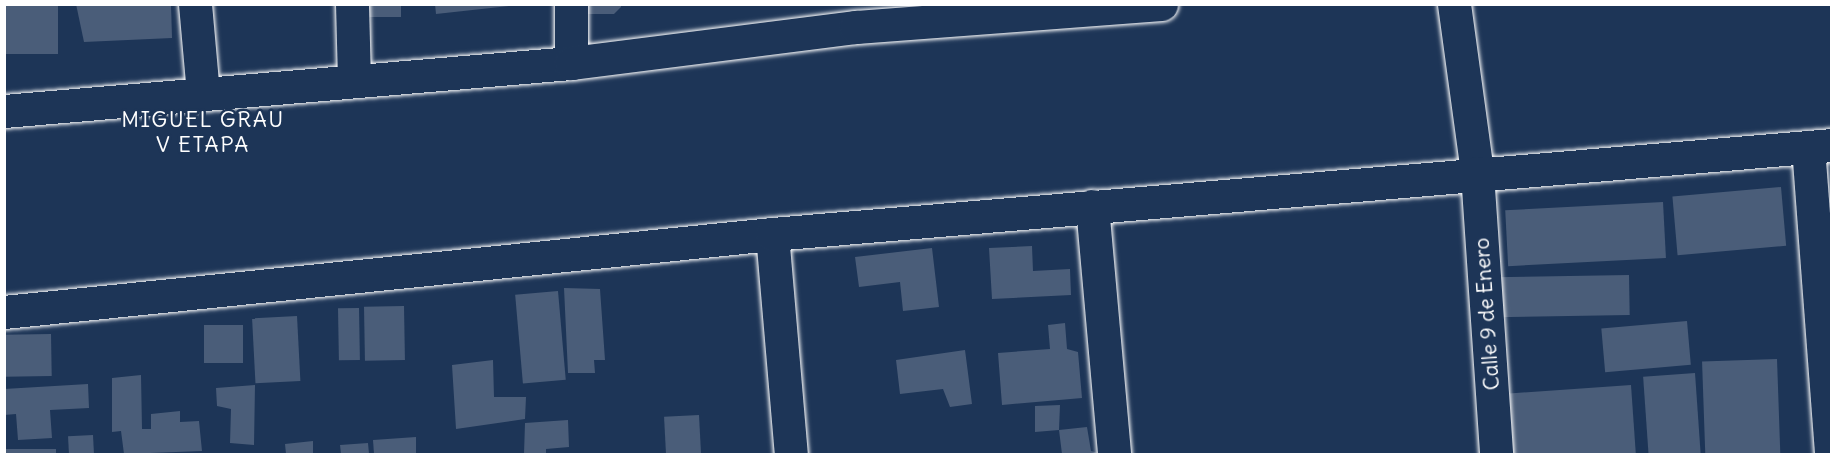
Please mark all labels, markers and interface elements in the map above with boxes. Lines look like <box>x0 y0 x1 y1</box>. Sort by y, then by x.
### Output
district label: MIGUEL GRAU V ETAPA <box>121 106 285 158</box>
street label: Calle 9 de Enero <box>1469 237 1505 391</box>

